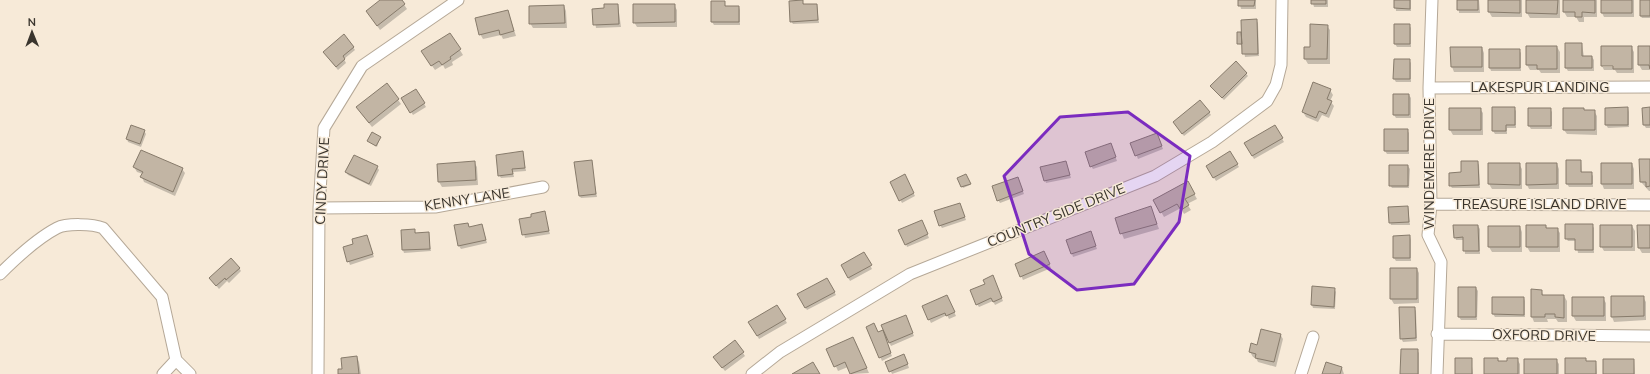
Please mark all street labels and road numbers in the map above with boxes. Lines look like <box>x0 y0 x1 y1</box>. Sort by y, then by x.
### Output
street label: LAKESPUR LANDING <box>1471 78 1609 96</box>
street label: WINDEMERE DRIVE <box>1420 98 1438 230</box>
street label: CINDY DRIVE <box>311 137 333 225</box>
street label: COUNTRY SIDE DRIVE <box>984 179 1128 251</box>
street label: KENNY LANE <box>423 183 511 215</box>
street label: TREASURE ISLAND DRIVE <box>1453 195 1627 213</box>
street label: OXFORD DRIVE <box>1492 325 1596 345</box>

